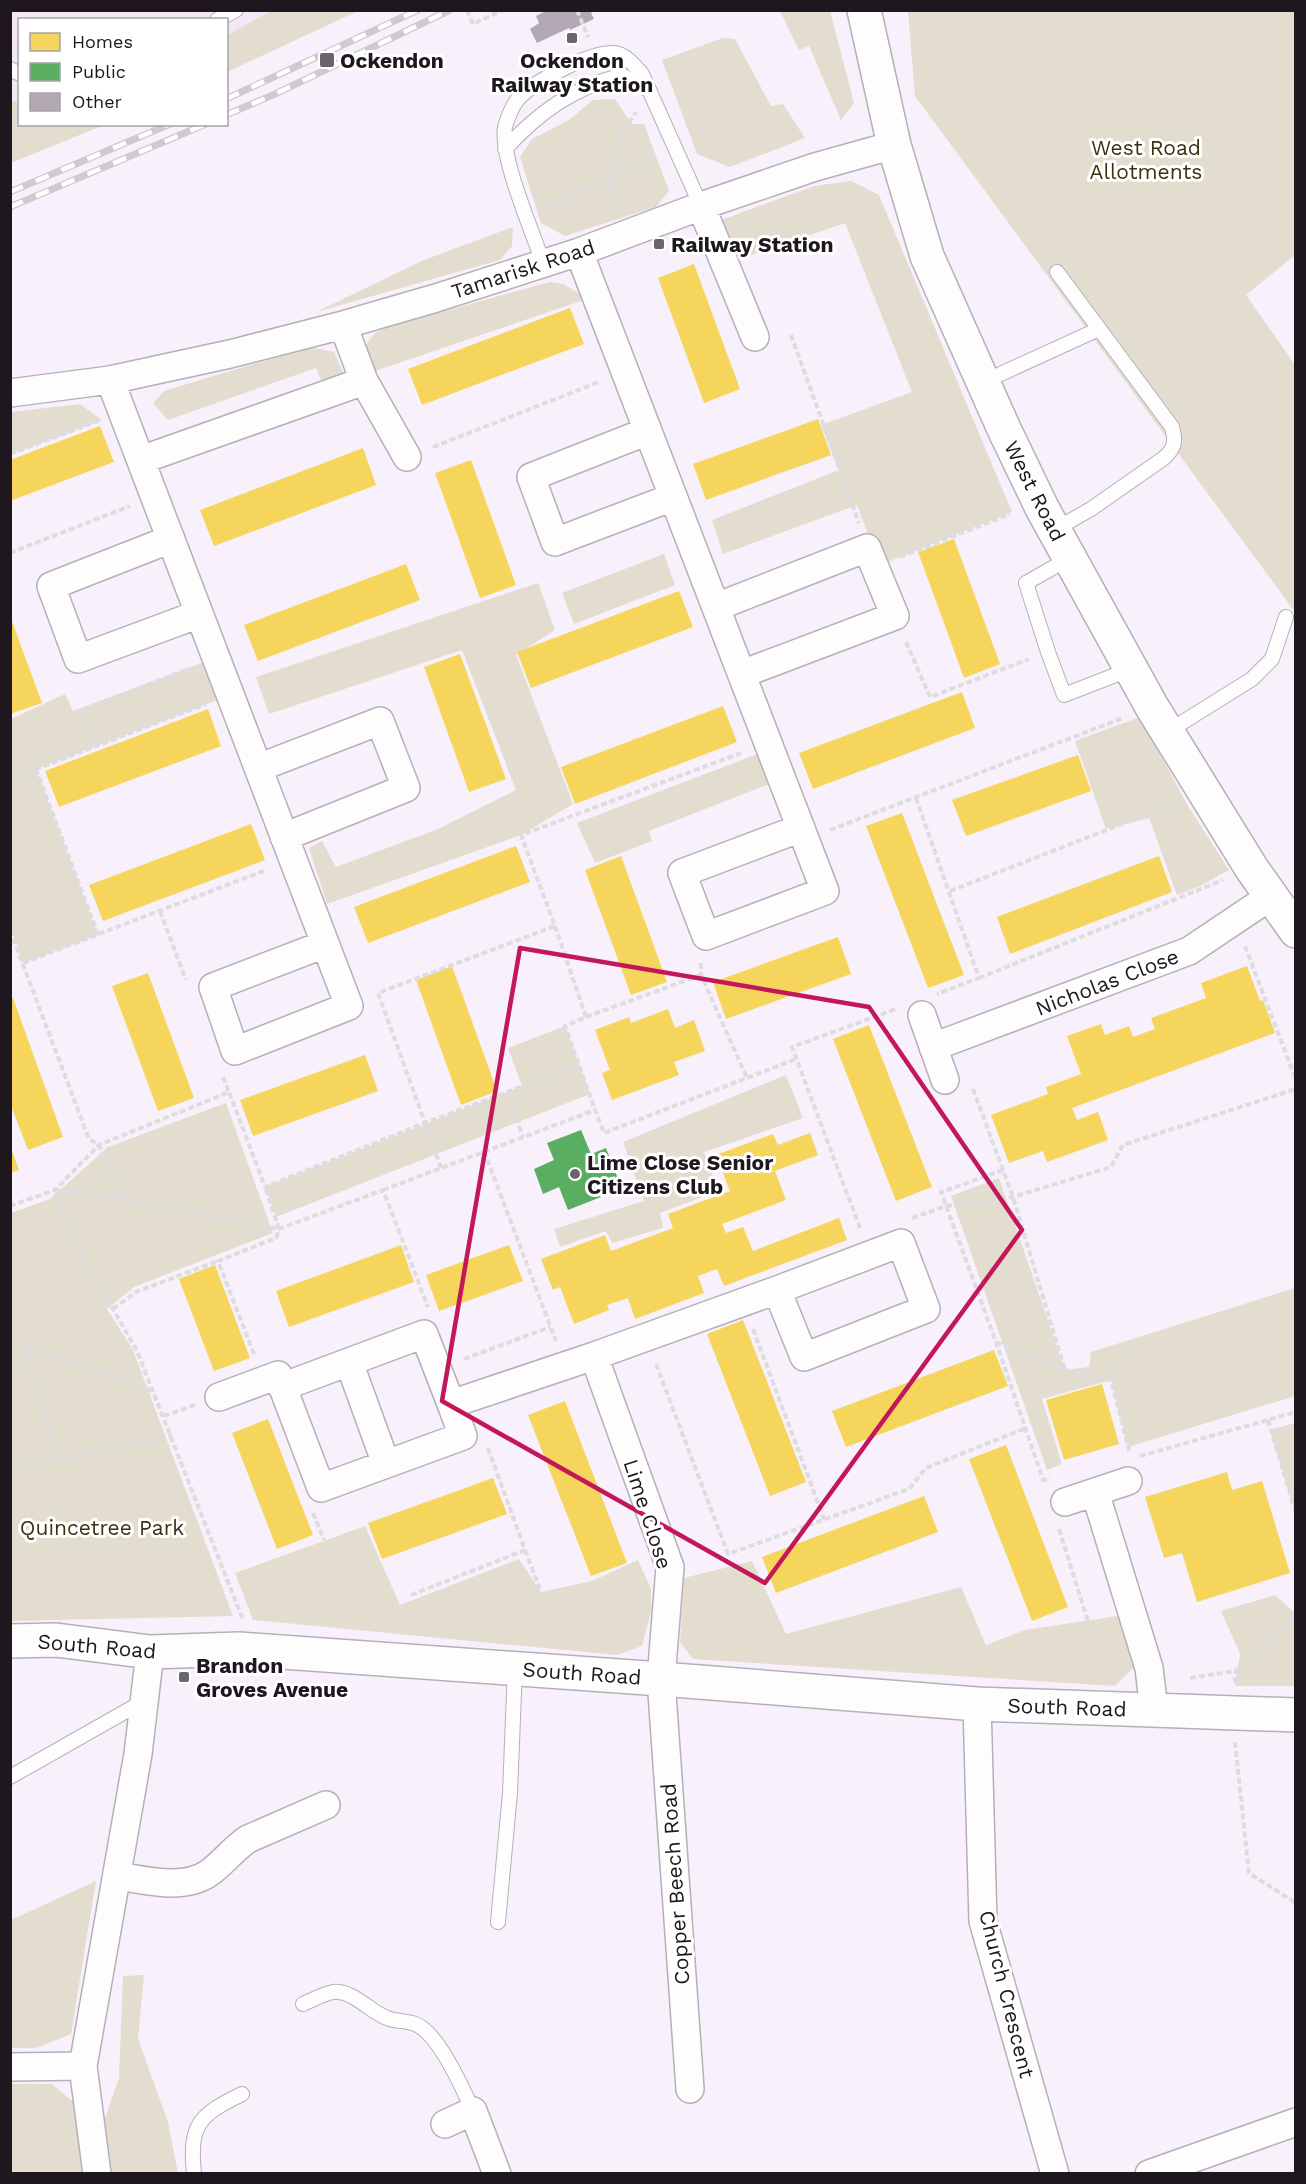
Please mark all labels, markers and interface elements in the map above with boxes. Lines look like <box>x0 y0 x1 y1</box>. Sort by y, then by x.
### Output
legend <box>18 18 228 126</box>
text: Homes <box>72 31 133 52</box>
marker: Ockendon Railway Station <box>565 31 579 45</box>
place label: Ockendon <box>340 48 444 73</box>
place label: Ockendon Railway Station <box>491 48 653 97</box>
marker: Ockendon <box>318 51 336 69</box>
text: Public <box>72 61 126 82</box>
text: Other <box>72 91 122 112</box>
park label: West Road Allotments <box>1090 135 1202 184</box>
place label: Railway Station <box>671 232 834 257</box>
street label: Tamarisk Road <box>448 234 598 304</box>
marker: Railway Station <box>652 237 666 251</box>
street label: West Road <box>999 436 1071 546</box>
street label: Nicholas Close <box>1032 943 1182 1021</box>
place label: Lime Close Senior Citizens Club <box>587 1150 773 1199</box>
marker: Lime Close Senior Citizens Club <box>568 1167 582 1181</box>
street label: Lime Close <box>618 1456 678 1572</box>
park label: Quincetree Park <box>20 1515 184 1540</box>
street label: South Road <box>37 1628 157 1664</box>
place label: Brandon Groves Avenue <box>196 1653 348 1702</box>
street label: South Road <box>522 1656 642 1690</box>
marker: Brandon Groves Avenue <box>177 1670 191 1684</box>
street label: South Road <box>1007 1692 1127 1722</box>
street label: Copper Beech Road <box>655 1782 695 1986</box>
street label: Church Crescent <box>974 1908 1040 2081</box>

